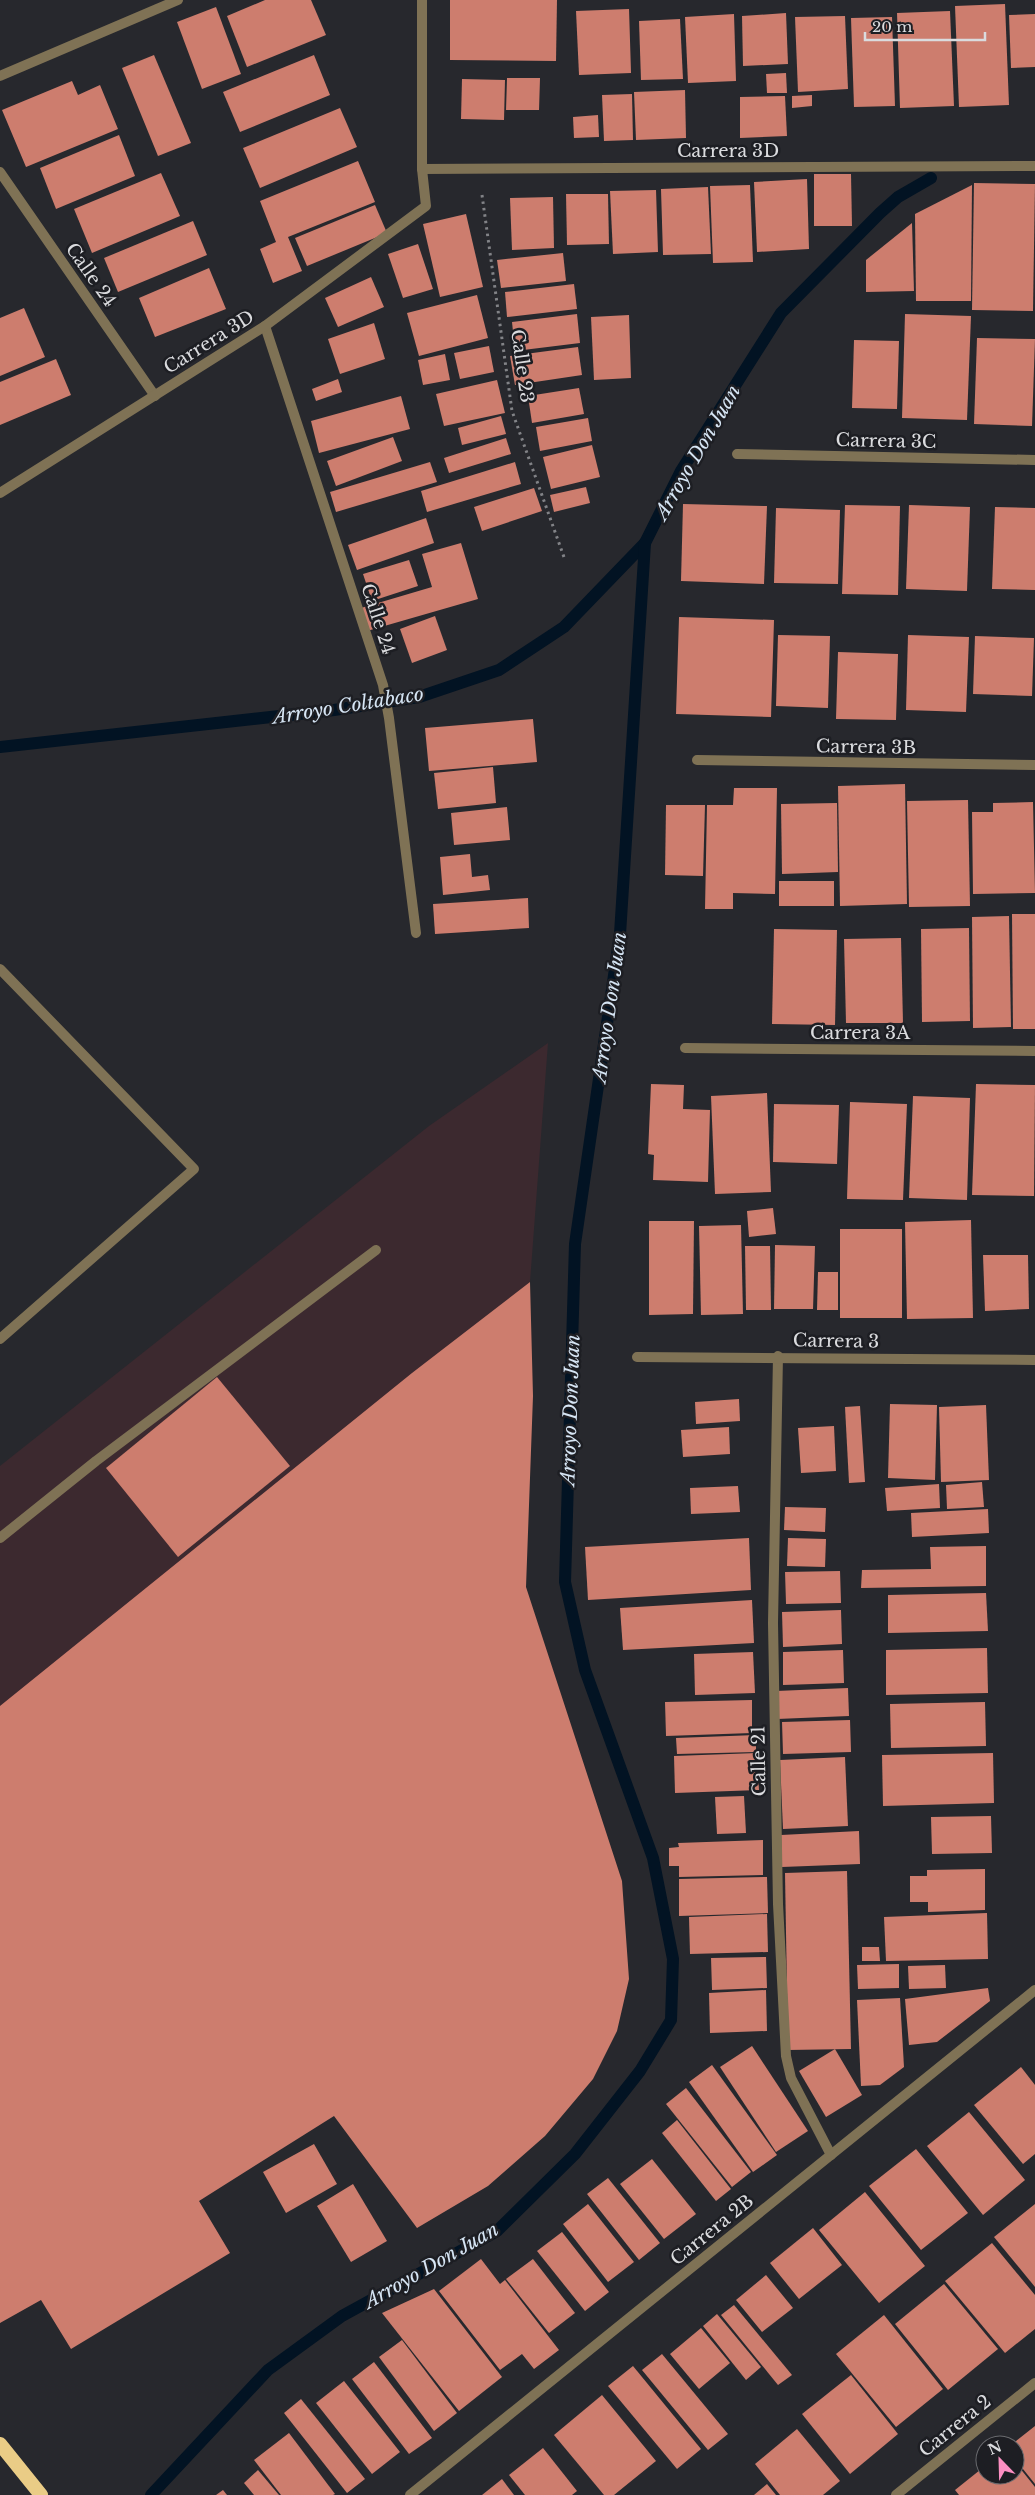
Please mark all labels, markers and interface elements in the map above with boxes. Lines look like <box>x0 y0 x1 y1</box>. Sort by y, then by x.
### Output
scale bar <box>865 10 985 42</box>
text: 20 m <box>872 17 912 36</box>
street label: Carrera 3D <box>677 140 779 162</box>
street label: Calle 24 <box>61 239 121 311</box>
street label: Carrera 3D <box>160 306 258 378</box>
street label: Calle 23 <box>506 328 538 404</box>
water label: Arroyo Don Juan <box>648 381 745 526</box>
street label: Carrera 3C <box>835 429 937 453</box>
street label: Calle 24 <box>356 581 400 657</box>
water label: Arroyo Coltabaco <box>268 682 425 729</box>
street label: Carrera 3B <box>816 735 916 759</box>
water label: Arroyo Don Juan <box>587 930 631 1087</box>
street label: Carrera 3A <box>810 1022 911 1044</box>
street label: Carrera 3 <box>793 1329 879 1353</box>
water label: Arroyo Don Juan <box>556 1334 585 1489</box>
street label: Calle 21 <box>747 1725 771 1797</box>
street label: Carrera 2B <box>666 2190 758 2270</box>
water label: Arroyo Don Juan <box>357 2218 503 2315</box>
street label: Carrera 2 <box>915 2390 995 2462</box>
north arrow <box>975 2435 1025 2485</box>
text: N <box>985 2437 1004 2459</box>

